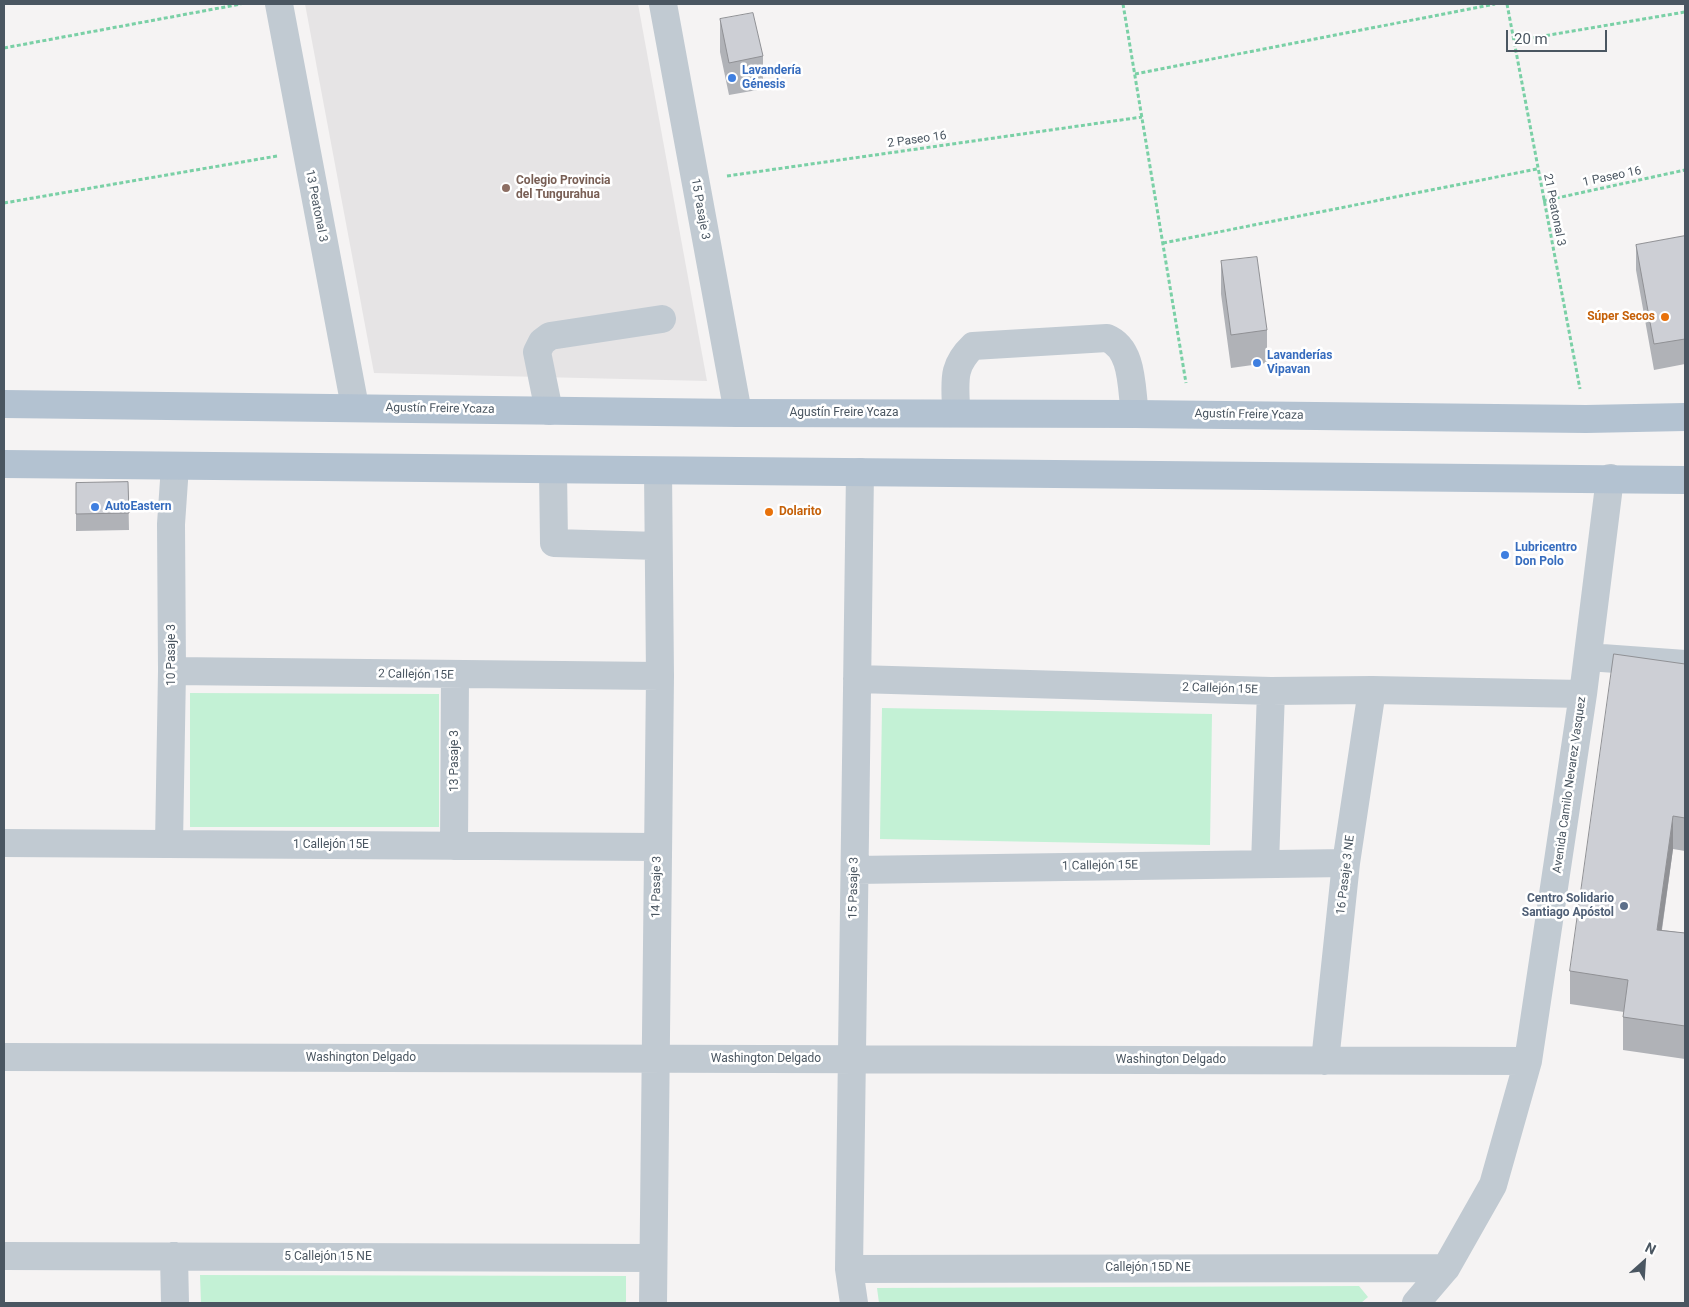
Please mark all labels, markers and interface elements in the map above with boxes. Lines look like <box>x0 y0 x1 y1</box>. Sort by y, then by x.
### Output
scale bar <box>1509 20 1610 52</box>
text: 20 m <box>1514 30 1548 48</box>
place label: Lavandería Génesis <box>742 64 801 92</box>
marker: Lavandería Génesis <box>726 72 738 84</box>
street label: 2 Paseo 16 <box>886 129 948 151</box>
street label: 1 Paseo 16 <box>1581 164 1643 190</box>
street label: 13 Peatonal 3 <box>302 169 330 243</box>
street label: 21 Peatonal 3 <box>1540 173 1568 247</box>
place label: Colegio Provincia del Tungurahua <box>516 174 611 202</box>
street label: 15 Pasaje 3 <box>688 177 712 241</box>
marker: Colegio Provincia del Tungurahua <box>500 182 512 194</box>
place label: Súper Secos <box>1587 310 1655 324</box>
marker: Súper Secos <box>1659 311 1671 323</box>
place label: Lavanderías Vipavan <box>1267 349 1332 377</box>
marker: Lavanderías Vipavan <box>1251 357 1263 369</box>
street label: Agustín Freire Ycaza <box>385 401 495 417</box>
street label: Agustín Freire Ycaza <box>789 406 899 420</box>
street label: Agustín Freire Ycaza <box>1194 407 1304 423</box>
place label: AutoEastern <box>105 500 171 514</box>
marker: AutoEastern <box>89 501 101 513</box>
place label: Dolarito <box>779 505 821 519</box>
marker: Dolarito <box>763 506 775 518</box>
place label: Lubricentro Don Polo <box>1515 541 1577 569</box>
marker: Lubricentro Don Polo <box>1499 549 1511 561</box>
street label: 10 Pasaje 3 <box>165 624 179 686</box>
street label: 2 Callejón 15E <box>378 667 454 683</box>
street label: 2 Callejón 15E <box>1182 680 1258 698</box>
street label: Avenida Camilo Nevarez Vasquez <box>1550 696 1590 874</box>
street label: 13 Pasaje 3 <box>448 730 462 792</box>
street label: 16 Pasaje 3 NE <box>1334 834 1358 916</box>
street label: 1 Callejón 15E <box>293 838 369 852</box>
street label: 14 Pasaje 3 <box>649 856 665 918</box>
street label: 15 Pasaje 3 <box>846 857 862 919</box>
street label: 1 Callejón 15E <box>1062 858 1138 874</box>
place label: Centro Solidario Santiago Apóstol <box>1522 892 1614 920</box>
marker: Centro Solidario Santiago Apóstol <box>1618 900 1630 912</box>
street label: Washington Delgado <box>306 1051 416 1065</box>
street label: Washington Delgado <box>711 1052 821 1066</box>
street label: Washington Delgado <box>1116 1053 1226 1067</box>
north arrow <box>1619 1237 1669 1287</box>
text: N <box>1643 1239 1659 1258</box>
street label: 5 Callejón 15 NE <box>284 1250 372 1264</box>
street label: Callejón 15D NE <box>1105 1261 1191 1275</box>

